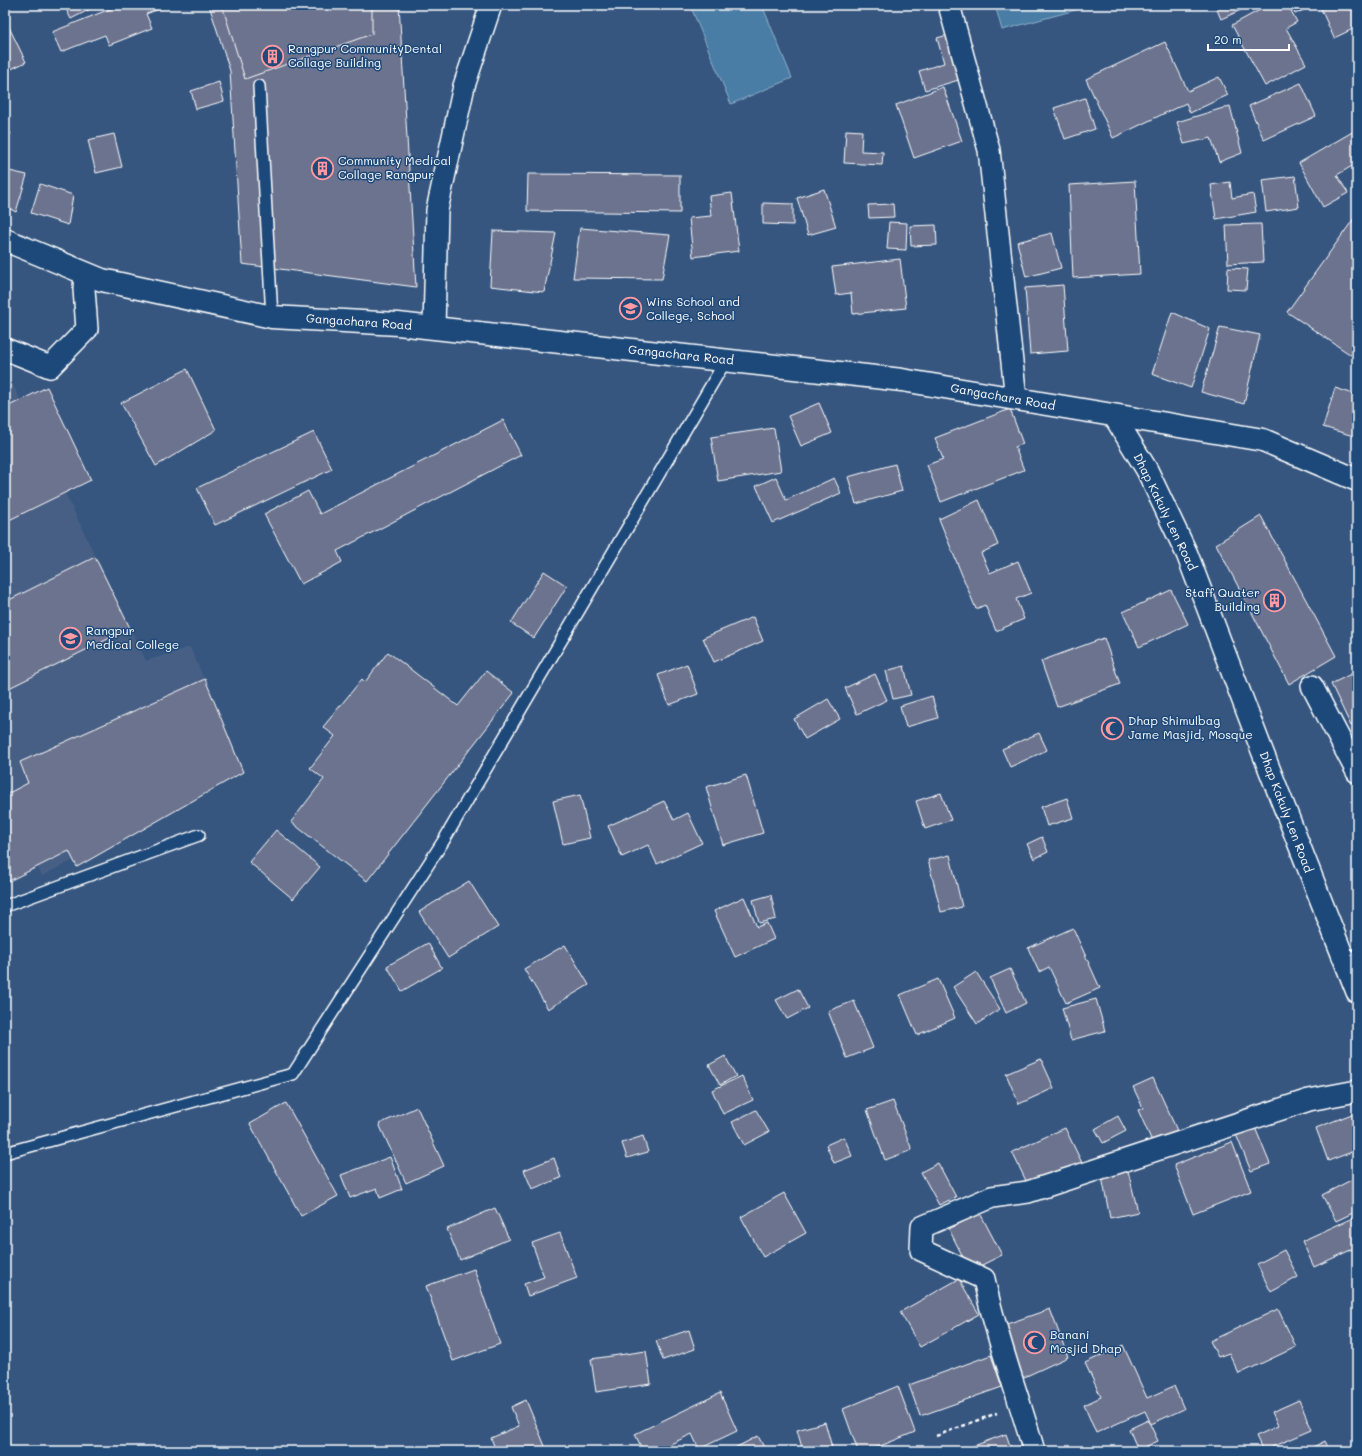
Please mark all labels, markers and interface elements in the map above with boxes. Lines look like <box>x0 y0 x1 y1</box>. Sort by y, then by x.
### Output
scale bar <box>1208 26 1289 52</box>
text: 20 m <box>1214 31 1242 47</box>
place label: Rangpur CommunityDental Collage Building <box>288 40 442 70</box>
building icon: Rangpur CommunityDental Collage Building <box>260 43 286 69</box>
place label: Community Medical Collage Rangpur <box>338 152 451 182</box>
building icon: Community Medical Collage Rangpur <box>310 155 336 181</box>
place label: Wins School and College, School <box>646 293 740 323</box>
school or university icon: Wins School and College, School <box>617 296 643 322</box>
street label: Gangachara Road <box>306 309 413 333</box>
street label: Gangachara Road <box>628 341 735 368</box>
street label: Gangachara Road <box>950 379 1057 413</box>
street label: Dhap Kakuly Len Road <box>1131 450 1201 573</box>
place label: Staff Quater Building <box>1185 584 1260 614</box>
building icon: Staff Quater Building <box>1262 587 1288 613</box>
place label: Rangpur Medical College <box>86 622 179 652</box>
school or university icon: Rangpur Medical College <box>57 625 83 651</box>
place label: Dhap Shimulbag Jame Masjid, Mosque <box>1128 712 1253 742</box>
mosque icon: Dhap Shimulbag Jame Masjid, Mosque <box>1100 715 1126 741</box>
street label: Dhap Kakuly Len Road <box>1256 749 1318 875</box>
place label: Banani Mosjid Dhap <box>1050 1326 1122 1356</box>
mosque icon: Banani Mosjid Dhap <box>1022 1329 1048 1355</box>

